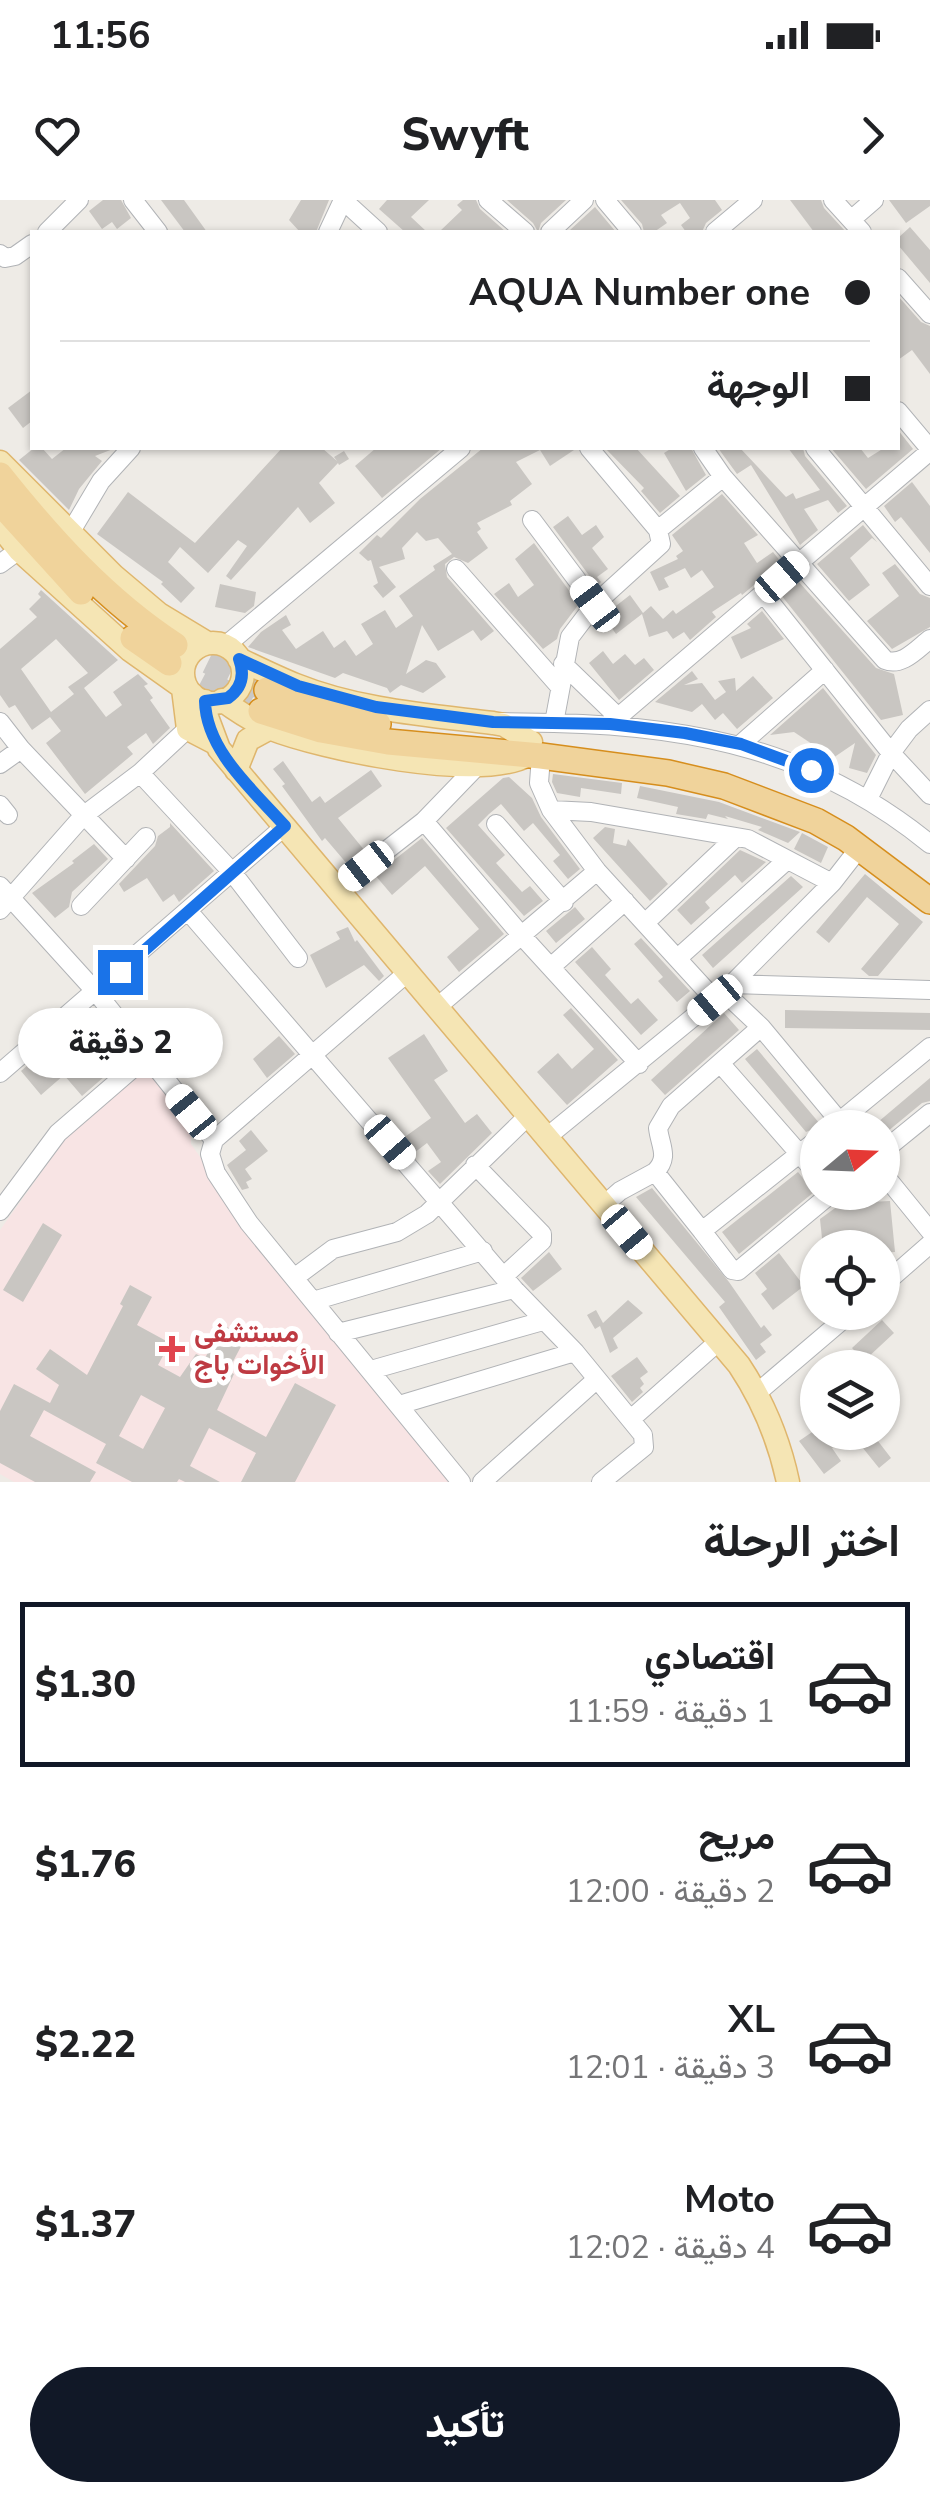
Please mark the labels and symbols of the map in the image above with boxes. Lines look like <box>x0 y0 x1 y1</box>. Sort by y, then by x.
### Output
car <box>750 546 814 608</box>
car <box>565 571 625 637</box>
route start <box>789 748 834 793</box>
car <box>333 836 399 896</box>
route end <box>98 950 143 995</box>
car <box>682 969 748 1031</box>
callout: 2 دقيقة <box>18 1007 222 1077</box>
car <box>160 1079 222 1145</box>
car <box>359 1110 421 1174</box>
north arrow <box>800 1110 900 1210</box>
car <box>596 1199 658 1265</box>
place label: مستشفى الأخوات باج <box>194 1314 325 1384</box>
marker: مستشفى الأخوات باج <box>159 1336 185 1362</box>

